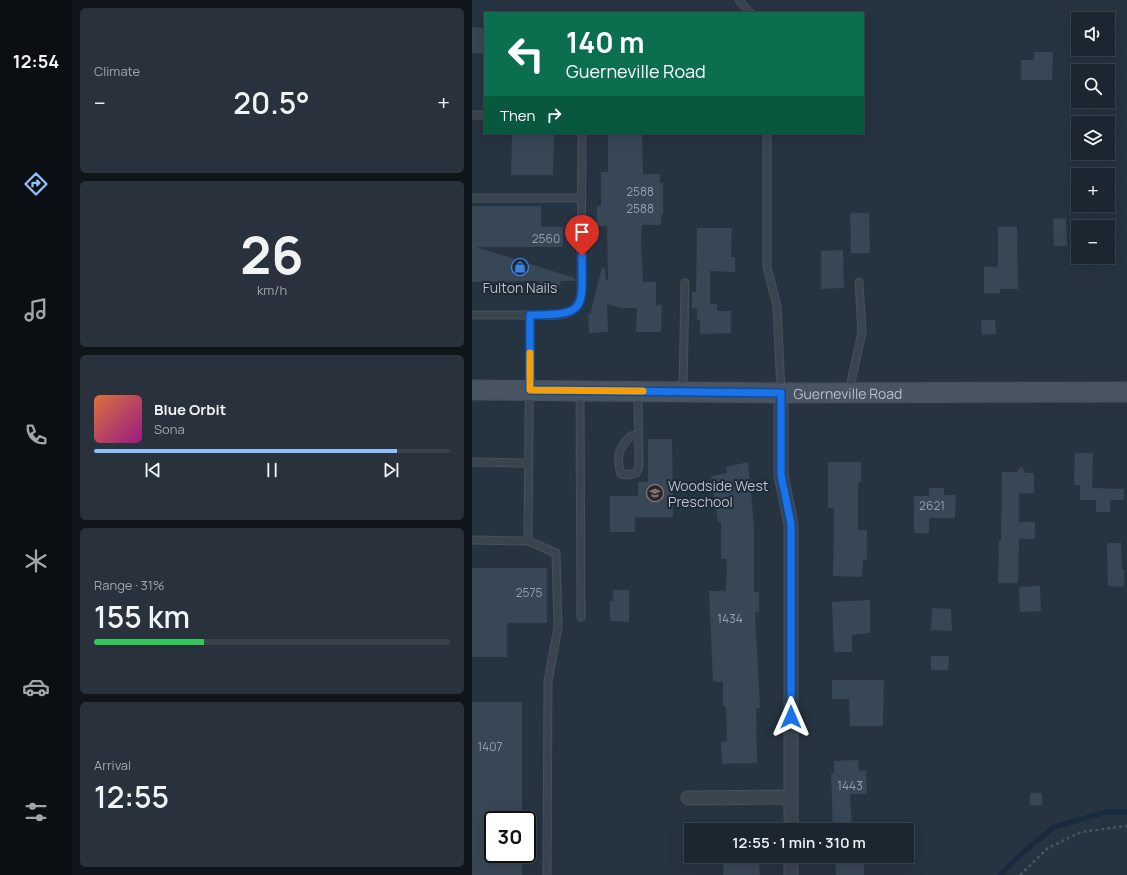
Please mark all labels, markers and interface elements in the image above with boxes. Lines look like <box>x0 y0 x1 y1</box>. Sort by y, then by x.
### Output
map controls <box>1071 12 1115 264</box>
button: sound <box>1071 12 1115 56</box>
text: 140 m <box>566 23 645 61</box>
icon: left <box>500 28 552 80</box>
text: 12:54 <box>13 49 59 73</box>
text: Guerneville Road <box>566 59 706 83</box>
text: Climate <box>94 62 140 80</box>
button: search <box>1071 64 1115 108</box>
text: 20.5° <box>233 82 310 123</box>
text: − <box>94 88 106 118</box>
text: + <box>437 88 450 118</box>
icon: right <box>543 104 565 126</box>
text: Then <box>500 105 535 126</box>
button: layers <box>1071 116 1115 160</box>
button: + <box>1071 168 1115 212</box>
icon: directions <box>22 170 50 198</box>
house number: 2588 <box>626 183 654 200</box>
house number: 2588 <box>626 200 654 217</box>
pin <box>565 215 599 256</box>
text: 26 <box>240 219 304 290</box>
button: − <box>1071 220 1115 264</box>
icon: arrive <box>571 221 593 243</box>
house number: 2560 <box>532 230 560 247</box>
shop icon: Fulton Nails <box>510 257 530 277</box>
place label: Fulton Nails <box>483 278 557 297</box>
text: km/h <box>257 281 287 299</box>
icon: music <box>22 296 50 324</box>
street label: Guerneville Road <box>794 383 902 402</box>
text: Blue Orbit <box>154 399 226 420</box>
text: Sona <box>154 420 185 438</box>
icon: phone <box>22 421 50 449</box>
icon: previous <box>142 459 164 481</box>
icon: pause <box>261 459 283 481</box>
icon: next <box>380 459 402 481</box>
place label: Woodside West Preschool <box>668 476 769 511</box>
school or university icon: Woodside West Preschool <box>645 483 665 503</box>
house number: 2621 <box>919 497 945 514</box>
icon: climate <box>22 547 50 575</box>
text: Range · 31% <box>94 576 165 594</box>
house number: 2575 <box>516 584 542 601</box>
text: 155 km <box>94 596 190 637</box>
house number: 1434 <box>717 610 743 627</box>
icon: car <box>22 673 50 701</box>
position arrow <box>770 696 812 738</box>
house number: 1407 <box>477 738 503 755</box>
text: Arrival <box>94 756 131 774</box>
text: 12:55 <box>94 776 169 817</box>
house number: 1443 <box>837 777 863 794</box>
icon: filters <box>22 798 50 826</box>
speed limit sign: 30 <box>484 811 536 863</box>
text: 12:55 · 1 min · 310 m <box>732 832 866 853</box>

